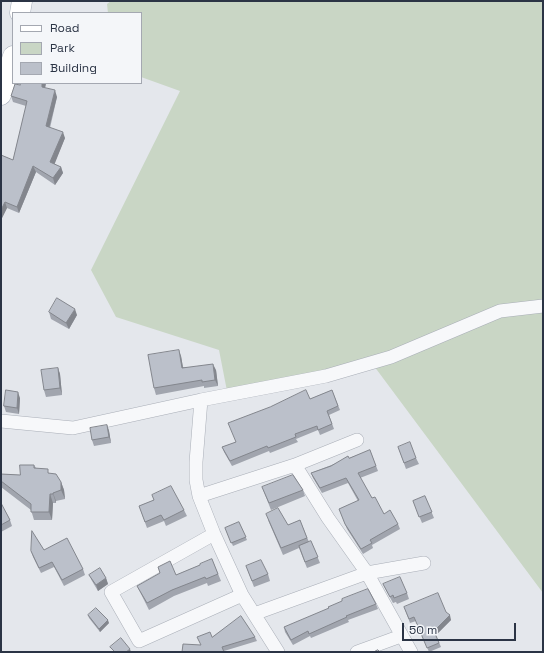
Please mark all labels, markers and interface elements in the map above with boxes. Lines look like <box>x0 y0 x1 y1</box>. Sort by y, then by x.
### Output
legend <box>12 12 142 84</box>
text: Road <box>50 20 79 36</box>
text: Park <box>50 40 75 56</box>
text: Building <box>50 60 97 76</box>
scale bar <box>404 615 518 641</box>
text: 50 m <box>409 622 437 638</box>

